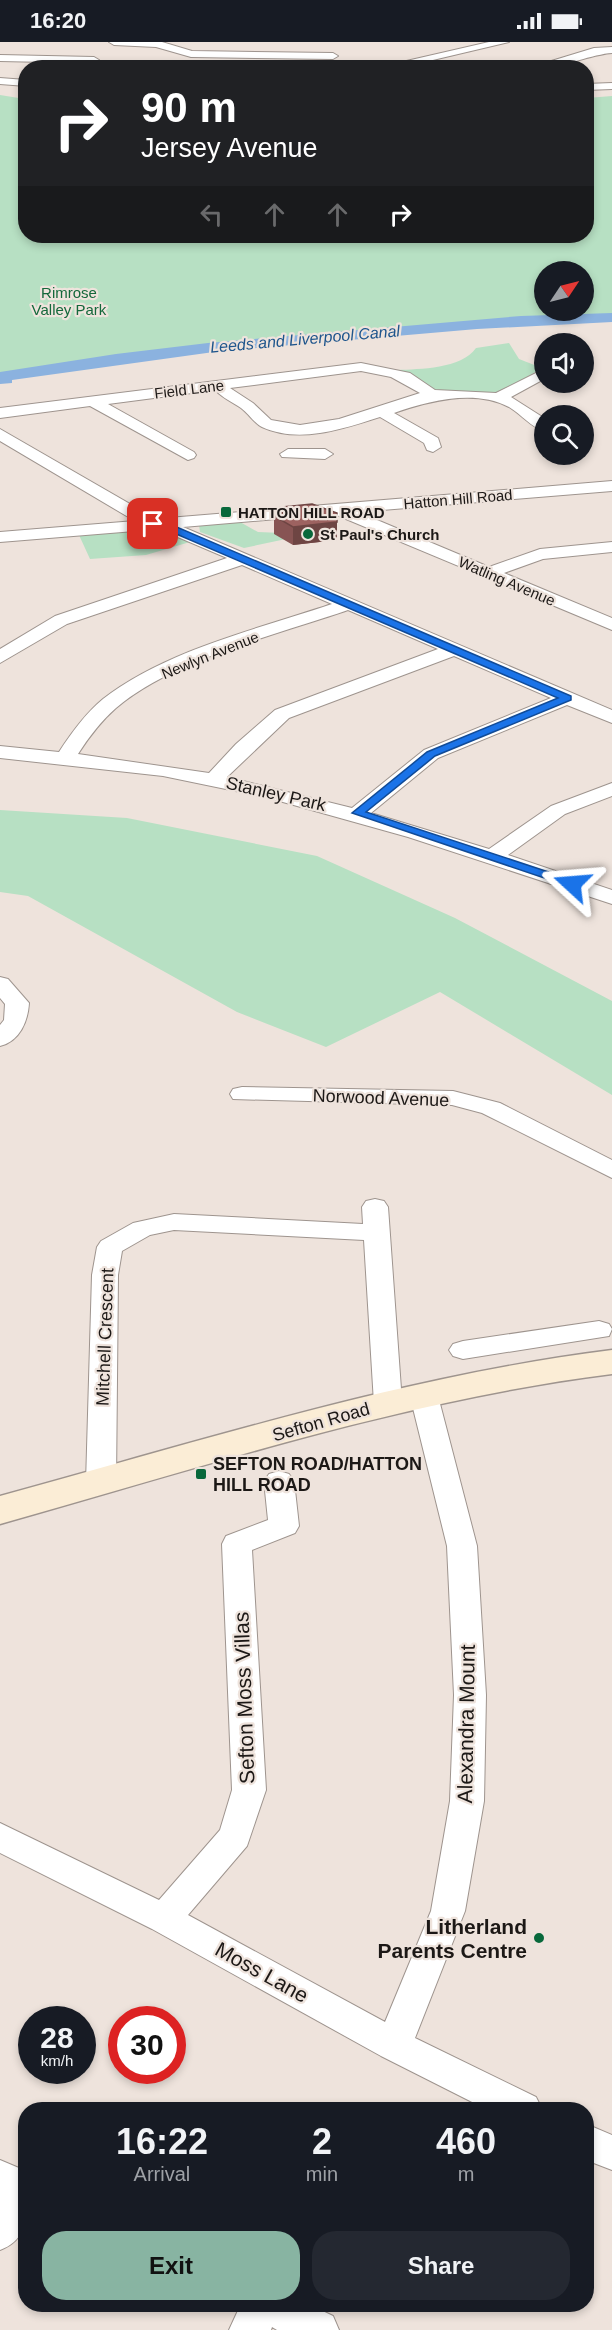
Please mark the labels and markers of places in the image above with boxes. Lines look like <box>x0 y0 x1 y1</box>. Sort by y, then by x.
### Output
pin <box>127 498 178 549</box>
place label: HATTON HILL ROAD <box>238 504 385 521</box>
marker: HATTON HILL ROAD <box>219 505 233 519</box>
place label: St Paul's Church <box>320 526 439 543</box>
marker: St Paul's Church <box>301 527 315 541</box>
place label: SEFTON ROAD/HATTON HILL ROAD <box>213 1454 422 1495</box>
marker: SEFTON ROAD/HATTON HILL ROAD <box>194 1467 208 1481</box>
place label: Litherland Parents Centre <box>378 1915 527 1962</box>
marker: Litherland Parents Centre <box>532 1931 546 1945</box>

